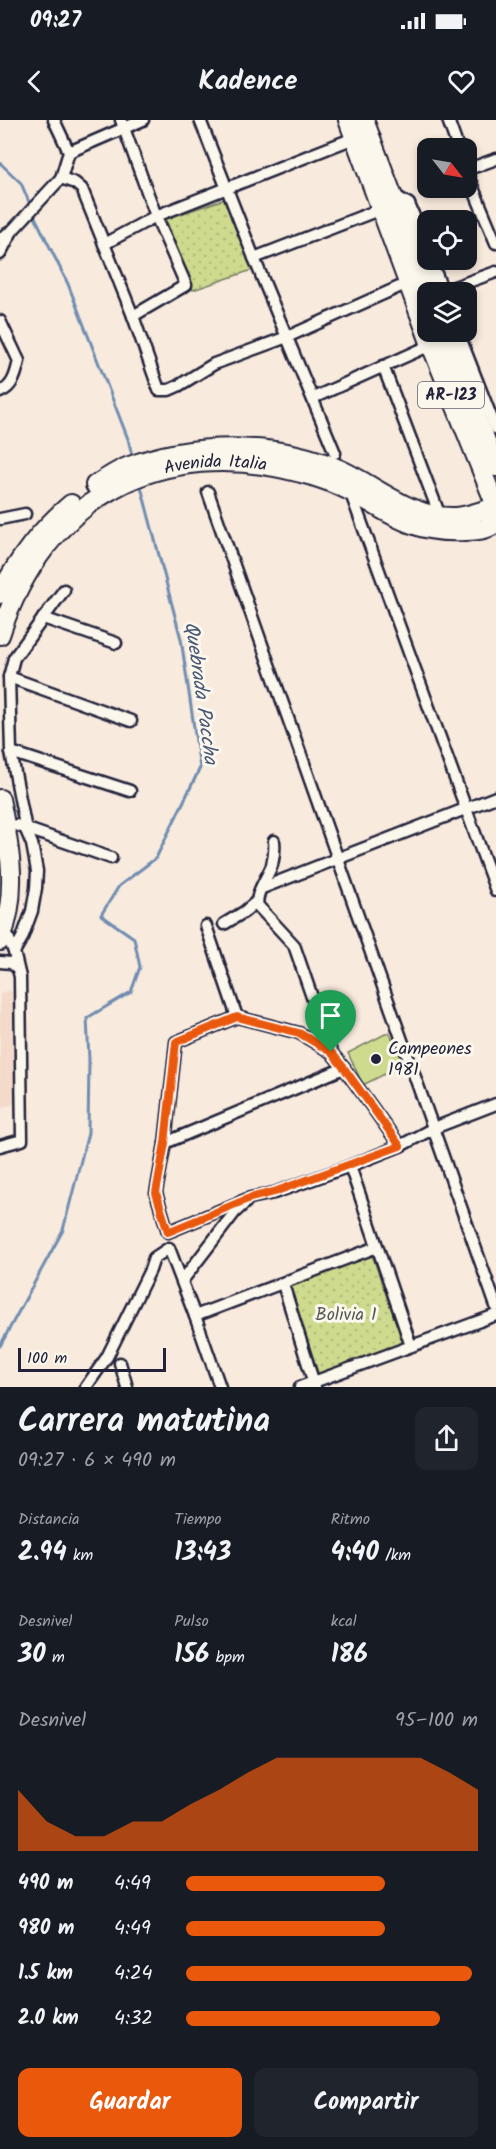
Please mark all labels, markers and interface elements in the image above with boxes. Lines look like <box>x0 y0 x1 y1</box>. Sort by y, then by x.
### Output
text: 09:27 <box>30 4 81 39</box>
text: Kadence <box>198 60 298 103</box>
icon: back <box>18 65 51 98</box>
icon: heart <box>445 65 478 98</box>
north arrow <box>417 138 477 198</box>
map controls <box>417 138 477 342</box>
button: locate <box>417 210 477 270</box>
button: layers <box>417 282 477 342</box>
road number: AR-123 <box>418 382 484 408</box>
street label: Avenida Italia <box>161 447 269 483</box>
water label: Quebrada Paccha <box>174 620 226 768</box>
pin <box>305 990 356 1052</box>
icon: arrive <box>314 999 347 1032</box>
place label: Campeones 1981 <box>388 1035 472 1085</box>
marker: Campeones 1981 <box>369 1052 383 1066</box>
park label: Bolivia 1 <box>315 1301 377 1330</box>
scale bar <box>18 1345 166 1372</box>
text: 100 m <box>27 1346 67 1371</box>
text: Carrera matutina <box>18 1396 270 1449</box>
button: share <box>415 1407 478 1470</box>
text: 09:27 · 6 × 490 m <box>18 1445 176 1477</box>
text: Distancia <box>18 1507 80 1532</box>
text: Tiempo <box>174 1507 222 1532</box>
text: Ritmo <box>331 1507 370 1532</box>
text: 2.94 <box>18 1532 67 1574</box>
text: 13:43 <box>174 1532 231 1574</box>
text: 4:40 <box>331 1532 379 1574</box>
text: km <box>67 1543 93 1568</box>
text: /km <box>379 1543 411 1568</box>
text: Desnivel <box>18 1609 73 1634</box>
text: Pulso <box>174 1609 209 1634</box>
text: kcal <box>331 1609 357 1634</box>
text: 30 <box>18 1634 46 1676</box>
text: 156 <box>174 1634 209 1676</box>
text: 186 <box>331 1634 368 1676</box>
text: m <box>46 1645 65 1670</box>
text: bpm <box>209 1645 245 1670</box>
text: Desnivel <box>18 1705 86 1737</box>
text: 95–100 m <box>395 1705 478 1737</box>
text: 490 m <box>18 1868 73 1900</box>
text: 4:49 <box>114 1868 151 1900</box>
text: 980 m <box>18 1913 74 1945</box>
text: 4:49 <box>114 1913 151 1945</box>
text: 1.5 km <box>18 1958 73 1990</box>
text: 4:24 <box>114 1958 153 1990</box>
text: 2.0 km <box>18 2003 79 2035</box>
text: 4:32 <box>114 2003 153 2035</box>
button: Guardar <box>18 2068 242 2137</box>
button: Compartir <box>254 2068 478 2137</box>

